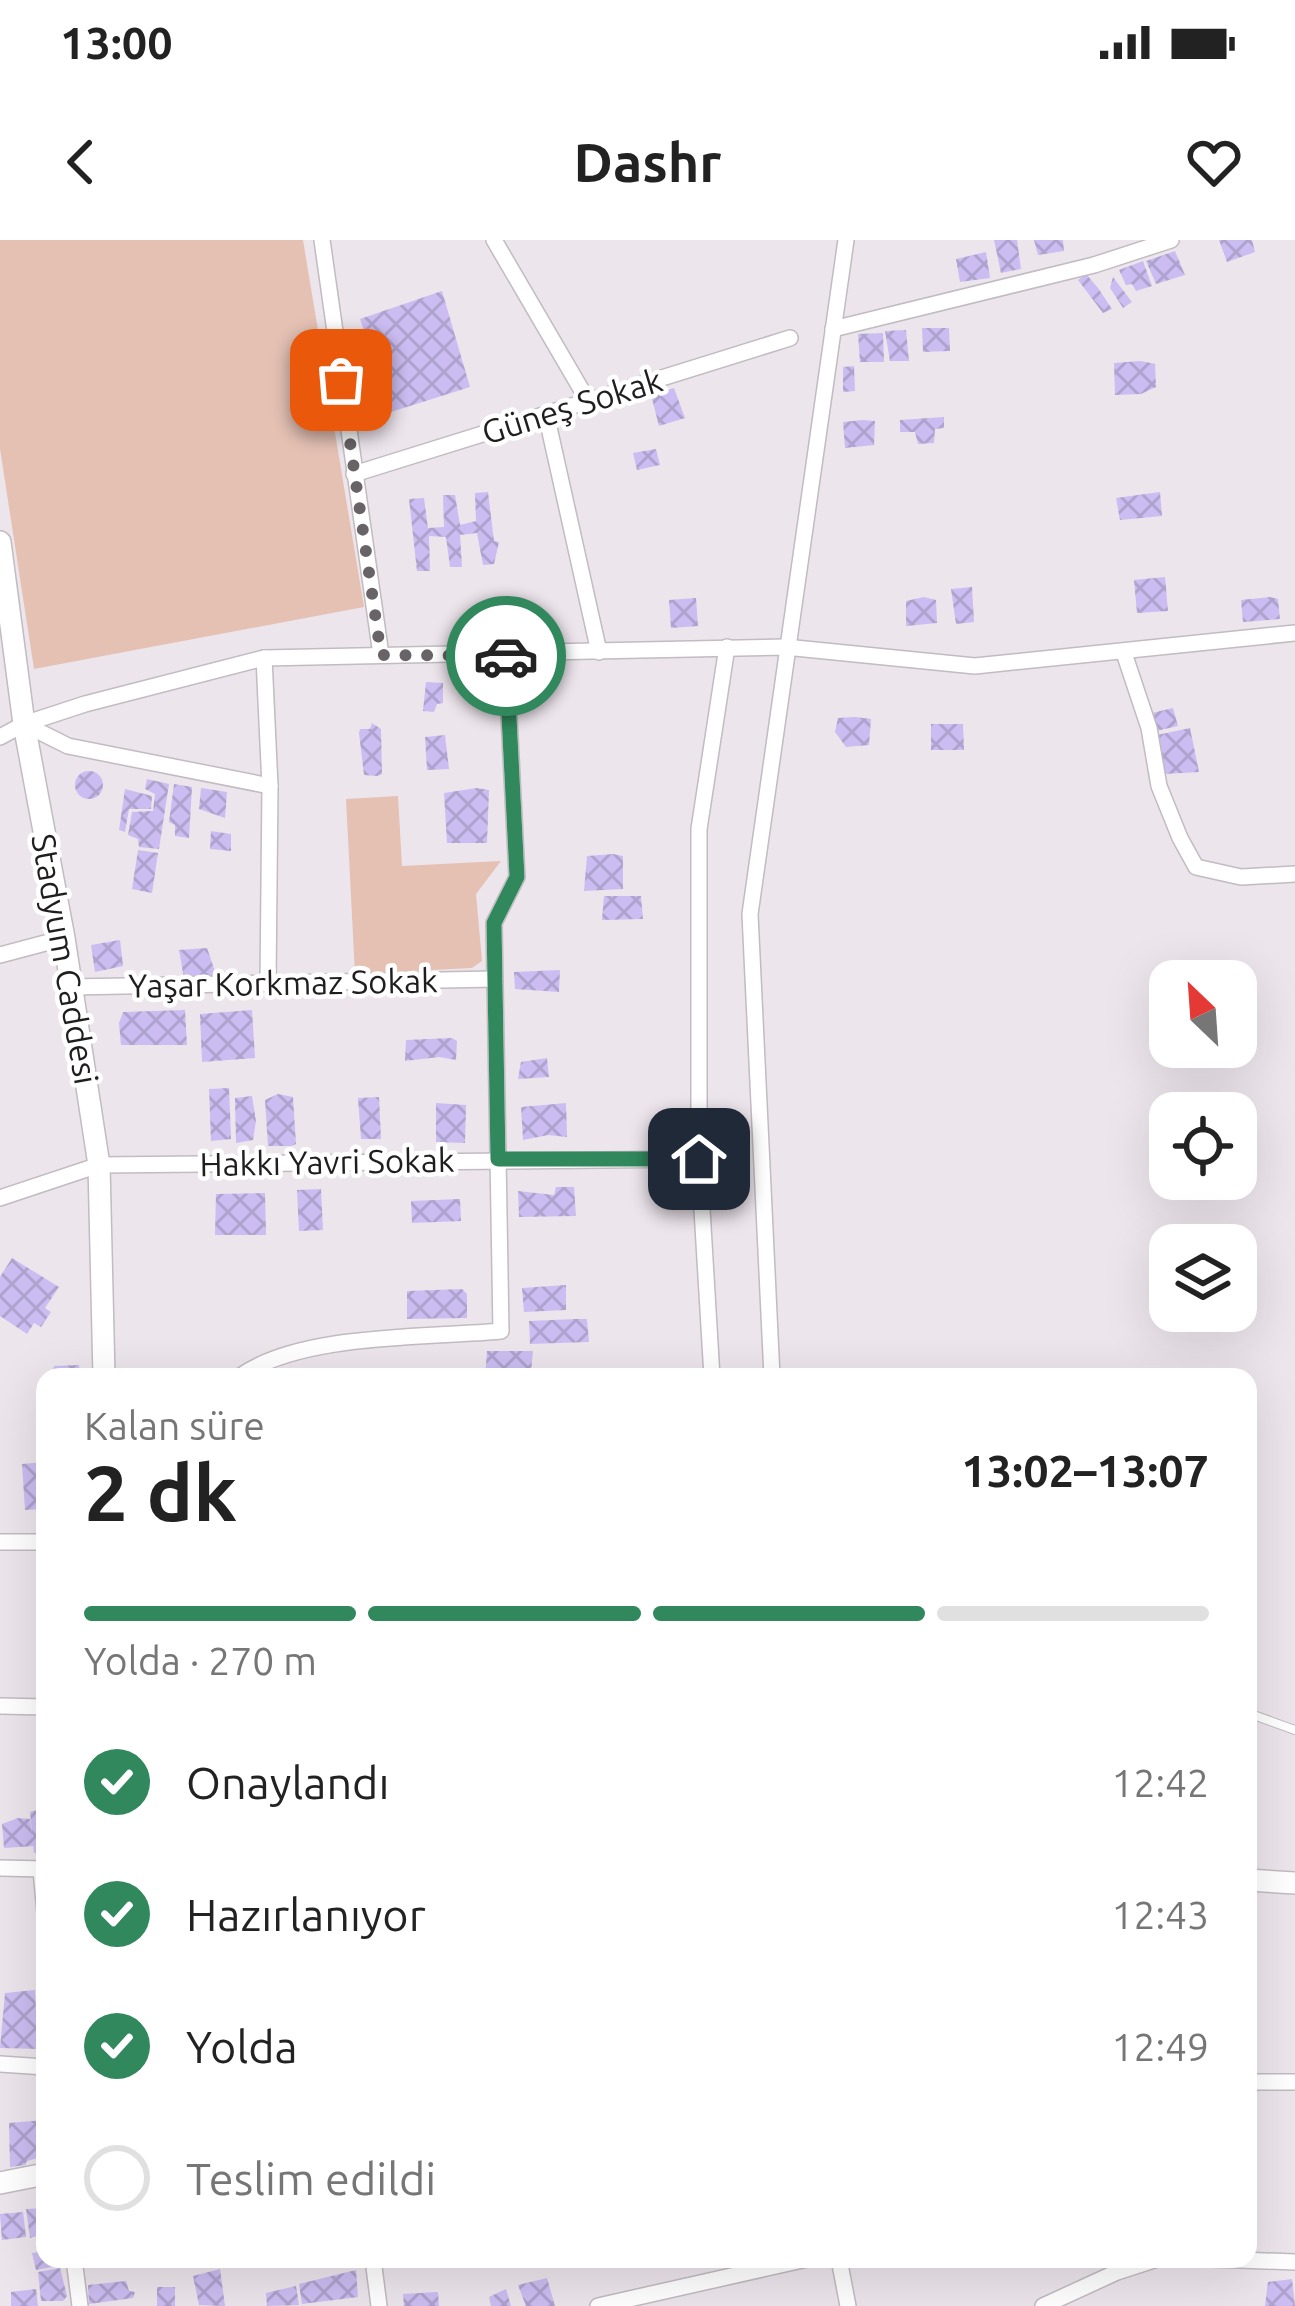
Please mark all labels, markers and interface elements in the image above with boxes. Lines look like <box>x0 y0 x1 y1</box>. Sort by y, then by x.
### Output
text: 13:00 <box>60 17 173 68</box>
icon: back <box>48 129 114 195</box>
icon: heart <box>1181 129 1247 195</box>
text: Dashr <box>574 132 721 192</box>
pin <box>290 329 392 431</box>
icon: bag <box>308 347 374 413</box>
street label: Güneş Sokak <box>477 360 667 450</box>
courier <box>446 596 566 716</box>
icon: car <box>473 623 539 689</box>
street label: Stadyum Caddesi <box>25 831 106 1087</box>
north arrow <box>1149 960 1257 1068</box>
map controls <box>1149 960 1257 1332</box>
street label: Yaşar Korkmaz Sokak <box>128 961 438 1004</box>
button: locate <box>1149 1092 1257 1200</box>
pin <box>648 1108 750 1210</box>
icon: home <box>666 1126 732 1192</box>
street label: Hakkı Yavri Sokak <box>199 1141 455 1182</box>
button: layers <box>1149 1224 1257 1332</box>
text: Kalan süre <box>84 1404 265 1447</box>
text: 13:02–13:07 <box>961 1445 1209 1496</box>
text: 2 dk <box>84 1448 237 1536</box>
text: Yolda · 270 m <box>84 1639 317 1682</box>
icon: check <box>84 1749 150 1815</box>
text: Onaylandı <box>186 1757 389 1808</box>
text: 12:42 <box>1111 1761 1209 1804</box>
icon: check <box>84 1881 150 1947</box>
text: Hazırlanıyor <box>186 1889 426 1940</box>
text: 12:43 <box>1111 1893 1209 1936</box>
icon: check <box>84 2013 150 2079</box>
text: Yolda <box>186 2021 298 2072</box>
text: 12:49 <box>1111 2025 1209 2068</box>
text: Teslim edildi <box>186 2153 436 2204</box>

